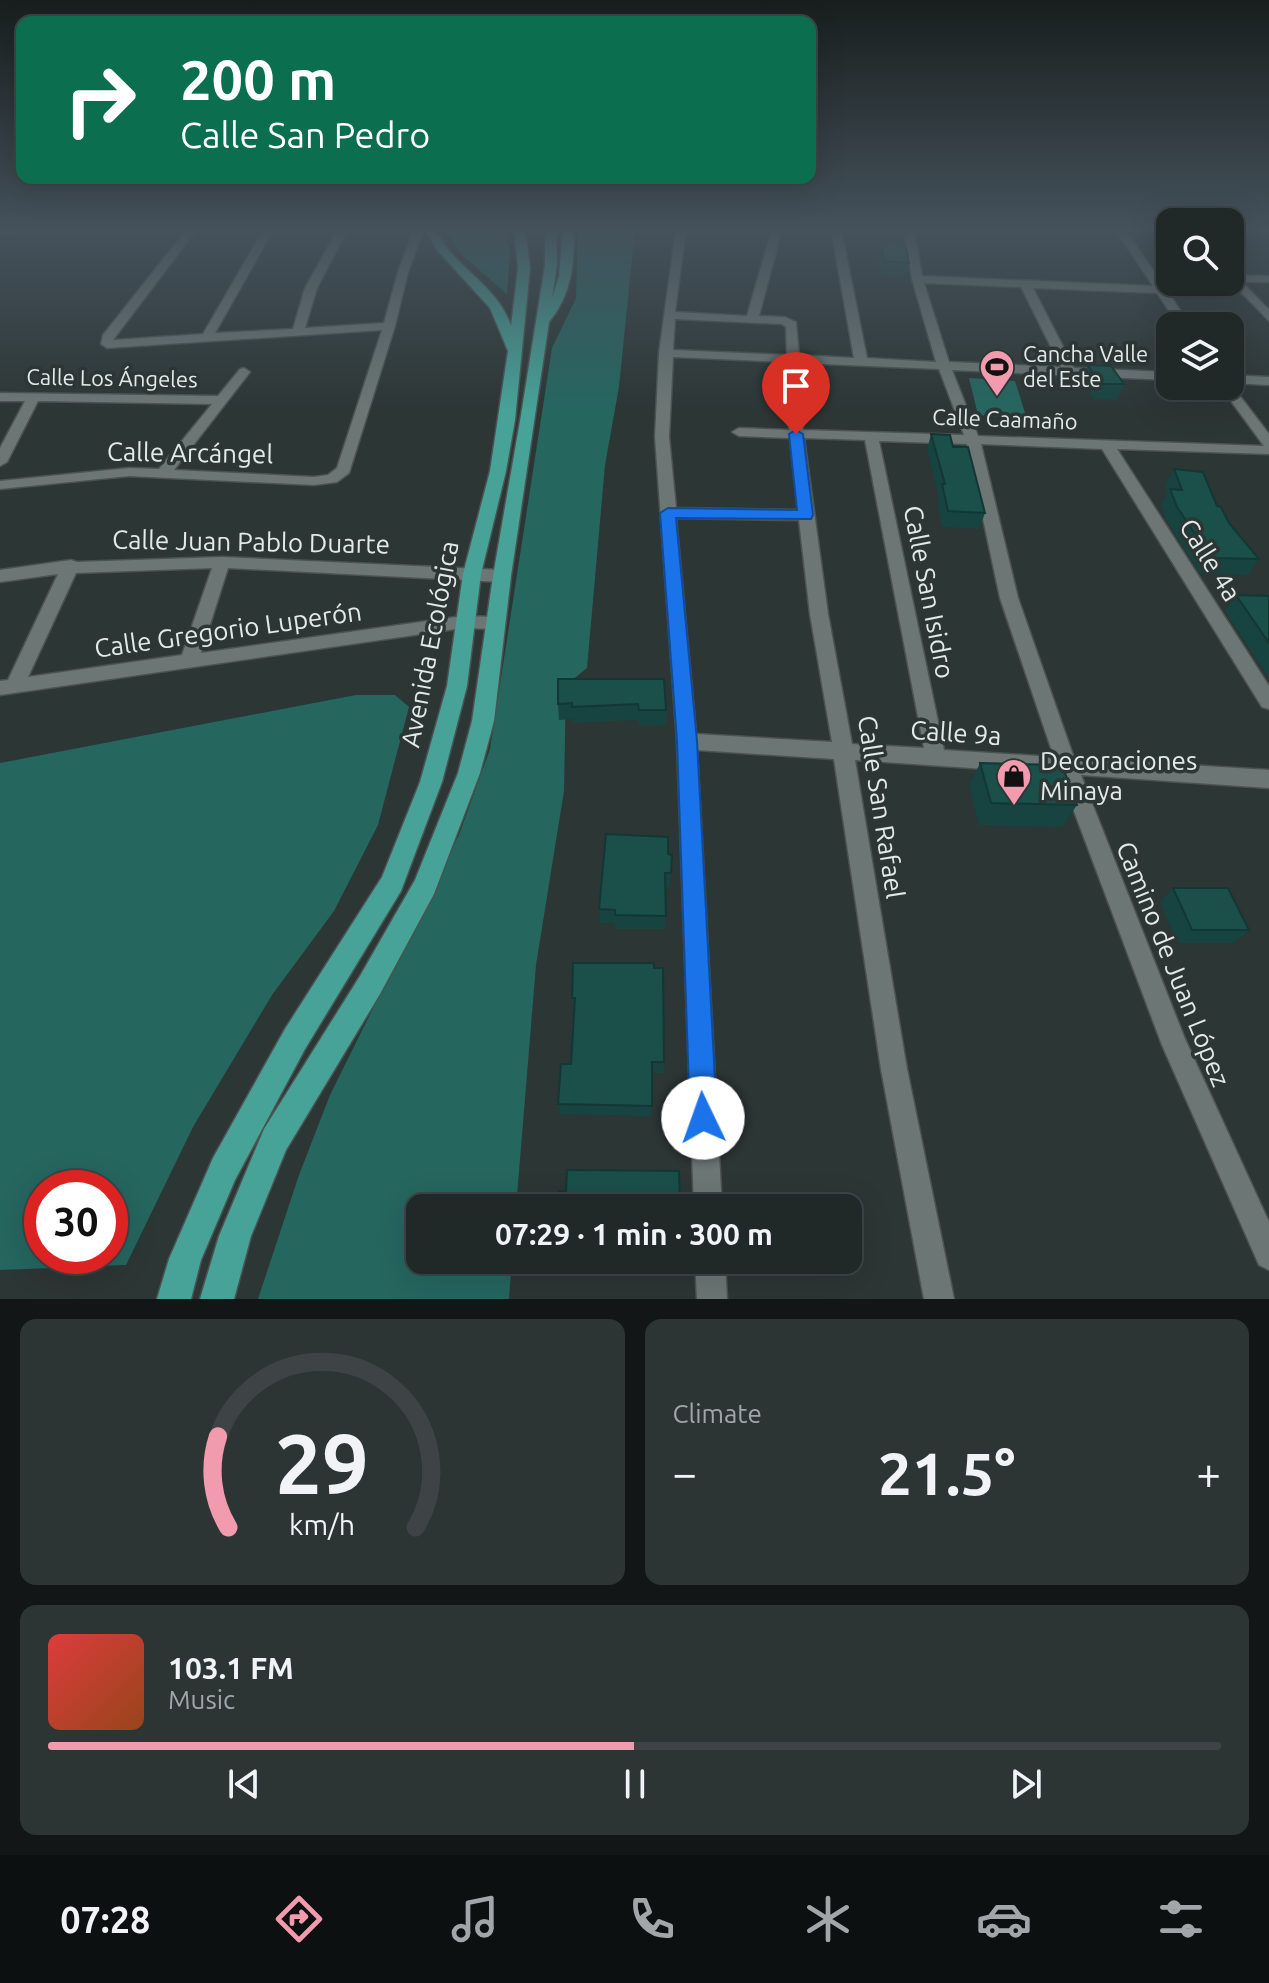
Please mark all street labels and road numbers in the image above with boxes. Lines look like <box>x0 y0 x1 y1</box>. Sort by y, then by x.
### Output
street label: Calle Los Ángeles <box>26 363 198 391</box>
street label: Calle Caamaño <box>932 403 1078 434</box>
street label: Calle Arcángel <box>107 437 274 468</box>
street label: Calle San Isidro <box>899 503 960 681</box>
street label: Calle 4a <box>1174 513 1247 606</box>
street label: Calle Juan Pablo Duarte <box>112 525 390 558</box>
street label: Avenida Ecológica <box>395 538 464 750</box>
street label: Calle Gregorio Luperón <box>92 596 363 663</box>
street label: Calle San Rafael <box>853 713 910 901</box>
street label: Calle 9a <box>909 715 1003 750</box>
street label: Camino de Juan López <box>1111 837 1236 1090</box>

